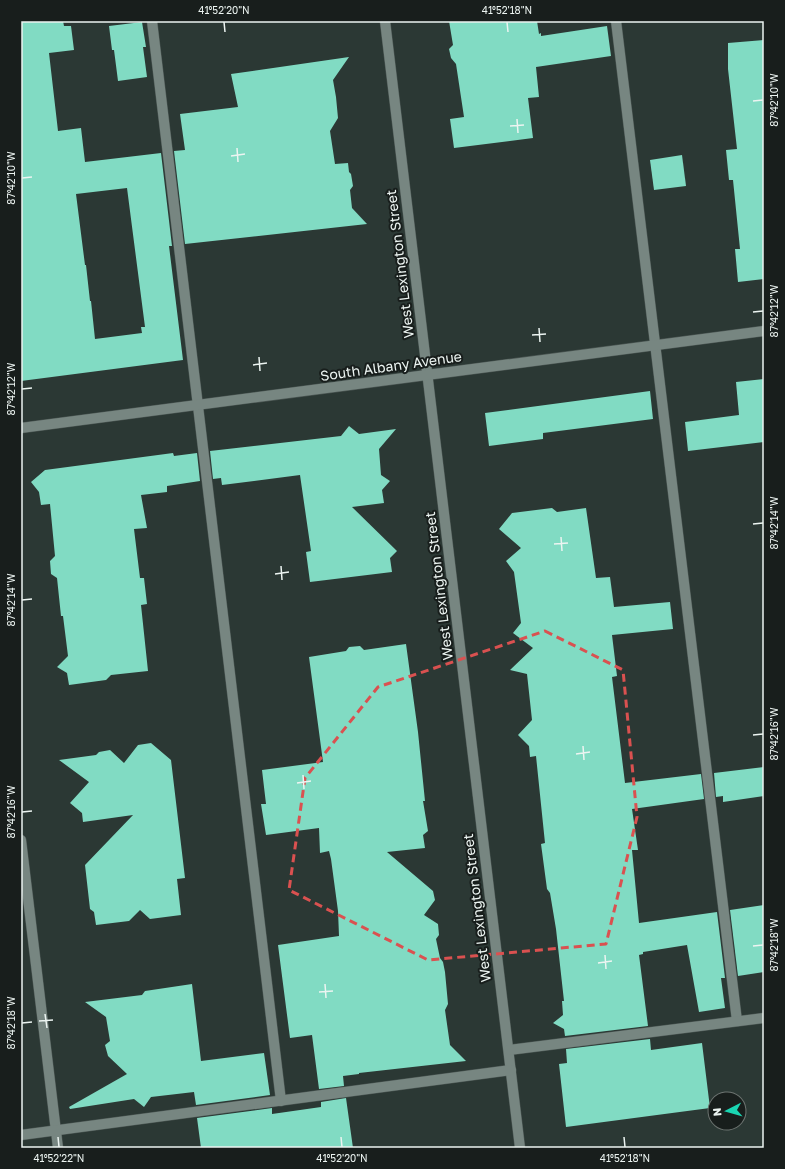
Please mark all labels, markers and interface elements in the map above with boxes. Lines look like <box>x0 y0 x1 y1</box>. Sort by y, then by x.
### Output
text: 41°52'20"N <box>198 4 250 16</box>
text: 41°52'18"N <box>482 4 532 16</box>
text: 87°42'10"W <box>768 73 780 127</box>
text: 87°42'10"W <box>5 151 17 205</box>
street label: West Lexington Street <box>382 189 417 339</box>
text: 87°42'12"W <box>768 284 780 337</box>
street label: South Albany Avenue <box>319 347 463 384</box>
text: 87°42'12"W <box>5 362 17 415</box>
text: 87°42'14"W <box>768 496 780 550</box>
street label: West Lexington Street <box>421 511 456 661</box>
text: 87°42'14"W <box>5 573 17 627</box>
text: 87°42'16"W <box>768 707 780 761</box>
text: 87°42'16"W <box>5 785 17 839</box>
street label: West Lexington Street <box>459 833 494 983</box>
text: 87°42'18"W <box>768 918 780 972</box>
text: 87°42'18"W <box>5 996 17 1050</box>
north arrow <box>707 1091 747 1131</box>
text: N <box>710 1107 723 1117</box>
text: 41°52'22"N <box>34 1152 84 1164</box>
text: 41°52'20"N <box>316 1152 368 1164</box>
text: 41°52'18"N <box>600 1152 650 1164</box>

